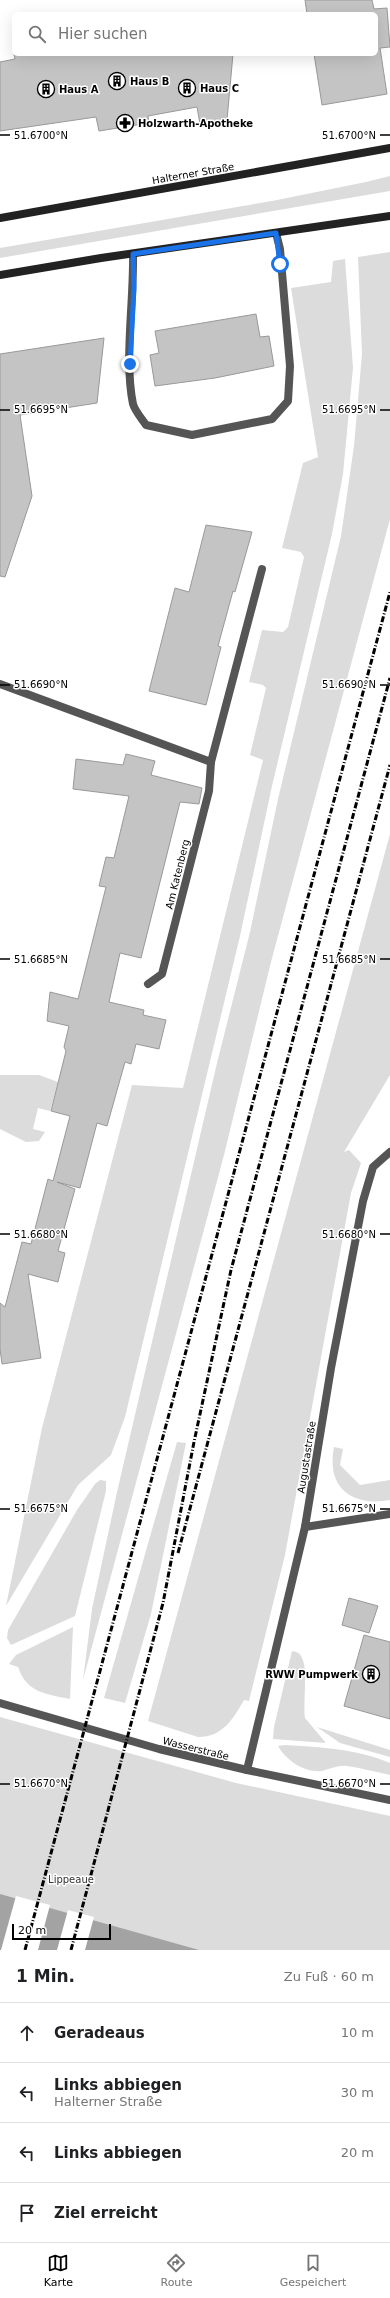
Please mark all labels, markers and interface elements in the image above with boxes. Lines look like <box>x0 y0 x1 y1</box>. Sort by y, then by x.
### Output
search box <box>12 12 378 56</box>
icon: search <box>26 23 48 45</box>
text: Hier suchen <box>58 25 147 43</box>
building icon: Haus B <box>107 71 127 91</box>
place label: Haus B <box>130 76 169 87</box>
building icon: Haus C <box>177 78 197 98</box>
building icon: Haus A <box>36 79 56 99</box>
place label: Haus C <box>200 83 239 94</box>
place label: Haus A <box>59 84 99 95</box>
pharmacy icon: Holzwarth-Apotheke <box>115 113 135 133</box>
place label: Holzwarth-Apotheke <box>138 118 253 129</box>
text: 51.6700°N <box>14 130 68 141</box>
text: 51.6700°N <box>322 130 376 141</box>
street label: Halterner Straße <box>151 161 235 186</box>
route start <box>271 255 289 273</box>
route end <box>121 355 139 373</box>
text: 51.6695°N <box>14 404 68 415</box>
text: 51.6695°N <box>322 404 376 415</box>
text: 51.6690°N <box>14 679 68 690</box>
text: 51.6690°N <box>322 679 376 690</box>
street label: Am Katenberg <box>164 838 191 910</box>
text: 51.6685°N <box>14 954 68 965</box>
text: 51.6685°N <box>322 954 376 965</box>
text: 51.6680°N <box>14 1229 68 1240</box>
text: 51.6680°N <box>322 1229 376 1240</box>
street label: Augustastraße <box>295 1420 318 1494</box>
text: 51.6675°N <box>14 1503 68 1514</box>
text: 51.6675°N <box>322 1503 376 1514</box>
building icon: RWW Pumpwerk <box>361 1664 381 1684</box>
place label: RWW Pumpwerk <box>265 1669 358 1680</box>
street label: Wasserstraße <box>162 1735 230 1762</box>
text: 51.6670°N <box>14 1778 68 1789</box>
text: 51.6670°N <box>322 1778 376 1789</box>
park label: Lippeaue <box>48 1874 94 1885</box>
scale bar <box>12 1922 111 1941</box>
text: 20 m <box>18 1924 46 1937</box>
text: 1 Min. <box>16 1966 75 1986</box>
text: Zu Fuß · 60 m <box>284 1969 374 1984</box>
icon: ahead <box>16 2022 38 2044</box>
text: Geradeaus <box>54 2024 145 2042</box>
text: 10 m <box>341 2025 374 2040</box>
text: Links abbiegen <box>54 2076 182 2094</box>
icon: left <box>16 2082 38 2104</box>
text: 30 m <box>341 2085 374 2100</box>
text: Halterner Straße <box>54 2094 162 2109</box>
icon: left <box>16 2142 38 2164</box>
text: Links abbiegen <box>54 2144 182 2162</box>
text: 20 m <box>341 2145 374 2160</box>
icon: arrive <box>16 2202 38 2224</box>
text: Ziel erreicht <box>54 2204 158 2222</box>
tab: Karte <box>44 2252 73 2289</box>
tab: Route <box>160 2252 192 2289</box>
tab: Gespeichert <box>280 2252 346 2289</box>

